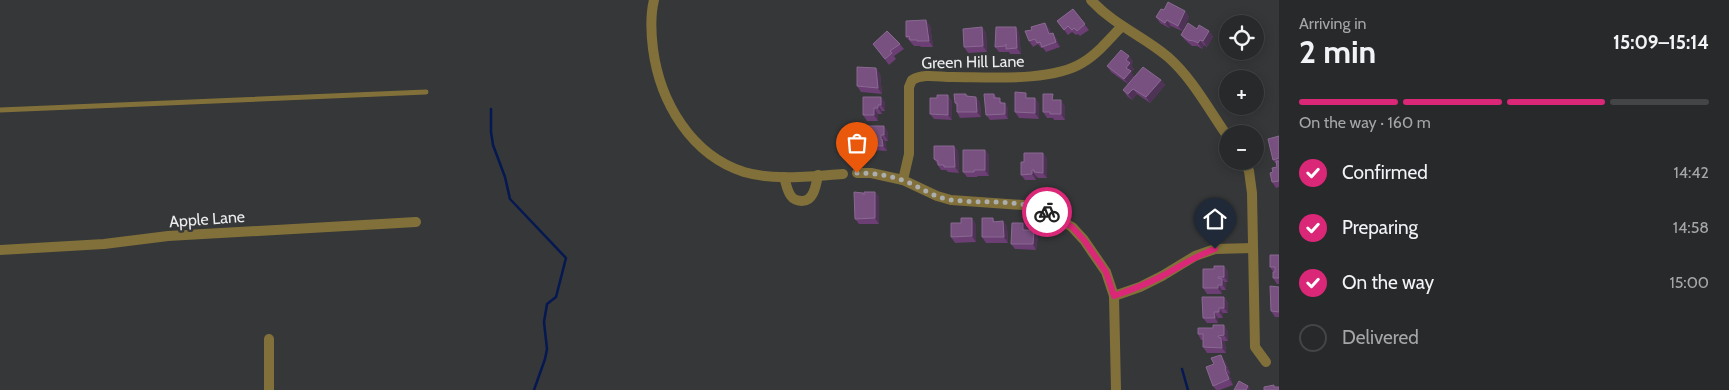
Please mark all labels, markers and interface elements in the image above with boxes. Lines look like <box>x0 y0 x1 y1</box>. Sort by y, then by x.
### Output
text: Arriving in <box>1299 14 1366 33</box>
map controls <box>1219 15 1264 170</box>
button: locate <box>1219 15 1264 60</box>
text: 15:09–15:14 <box>1613 31 1709 54</box>
text: 2 min <box>1299 32 1376 71</box>
street label: Green Hill Lane <box>921 52 1025 72</box>
button: + <box>1219 70 1264 115</box>
text: On the way · 160 m <box>1299 113 1431 132</box>
pin <box>836 122 878 173</box>
button: − <box>1219 125 1264 170</box>
icon: bag <box>843 129 871 157</box>
icon: check <box>1299 159 1327 187</box>
text: Confirmed <box>1342 161 1428 184</box>
text: 14:42 <box>1674 163 1709 182</box>
courier <box>1022 187 1072 237</box>
icon: bike <box>1033 198 1061 226</box>
pin <box>1194 198 1236 249</box>
icon: home <box>1201 205 1229 233</box>
street label: Apple Lane <box>168 207 246 231</box>
icon: check <box>1299 214 1327 242</box>
text: Preparing <box>1342 216 1418 239</box>
text: 14:58 <box>1673 218 1709 237</box>
icon: check <box>1299 269 1327 297</box>
text: On the way <box>1342 271 1434 294</box>
text: 15:00 <box>1669 273 1709 292</box>
text: Delivered <box>1342 326 1419 349</box>

